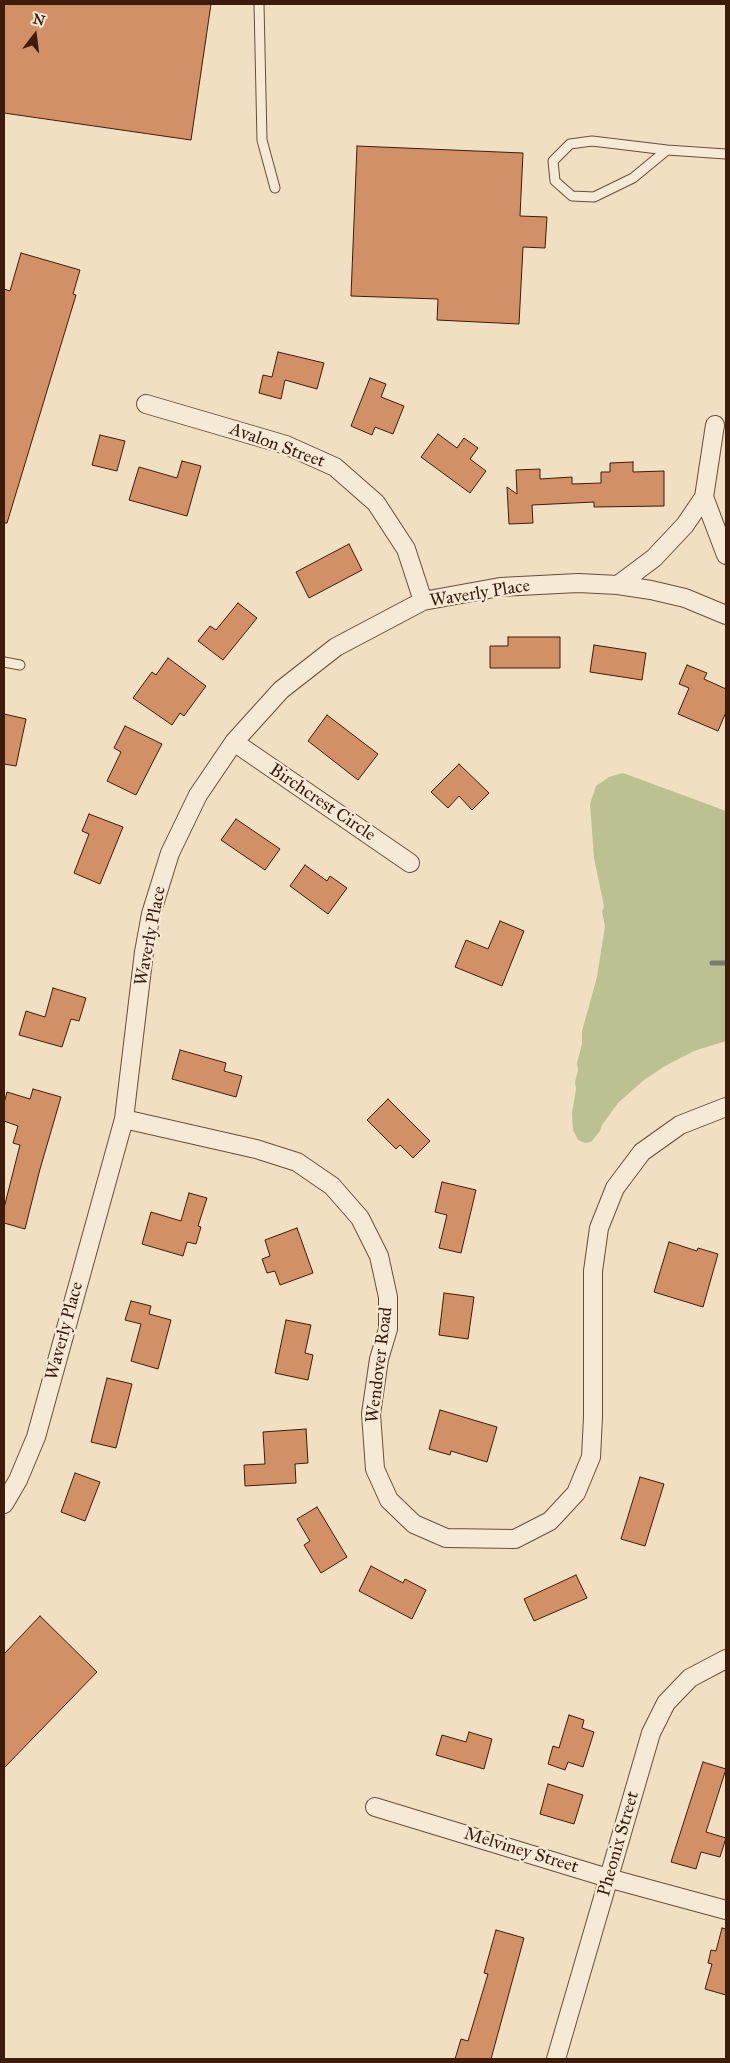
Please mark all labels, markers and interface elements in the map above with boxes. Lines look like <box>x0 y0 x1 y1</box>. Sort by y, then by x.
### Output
north arrow <box>10 10 60 60</box>
text: N <box>31 10 47 30</box>
street label: Avalon Street <box>226 419 328 473</box>
street label: Waverly Place <box>428 575 532 613</box>
street label: Birchcrest Circle <box>265 760 379 846</box>
street label: Waverly Place <box>131 884 171 988</box>
street label: Waverly Place <box>41 1279 89 1383</box>
street label: Wendover Road <box>362 1306 398 1424</box>
street label: Pheonix Street <box>594 1789 644 1899</box>
street label: Melviney Street <box>461 1823 581 1879</box>

